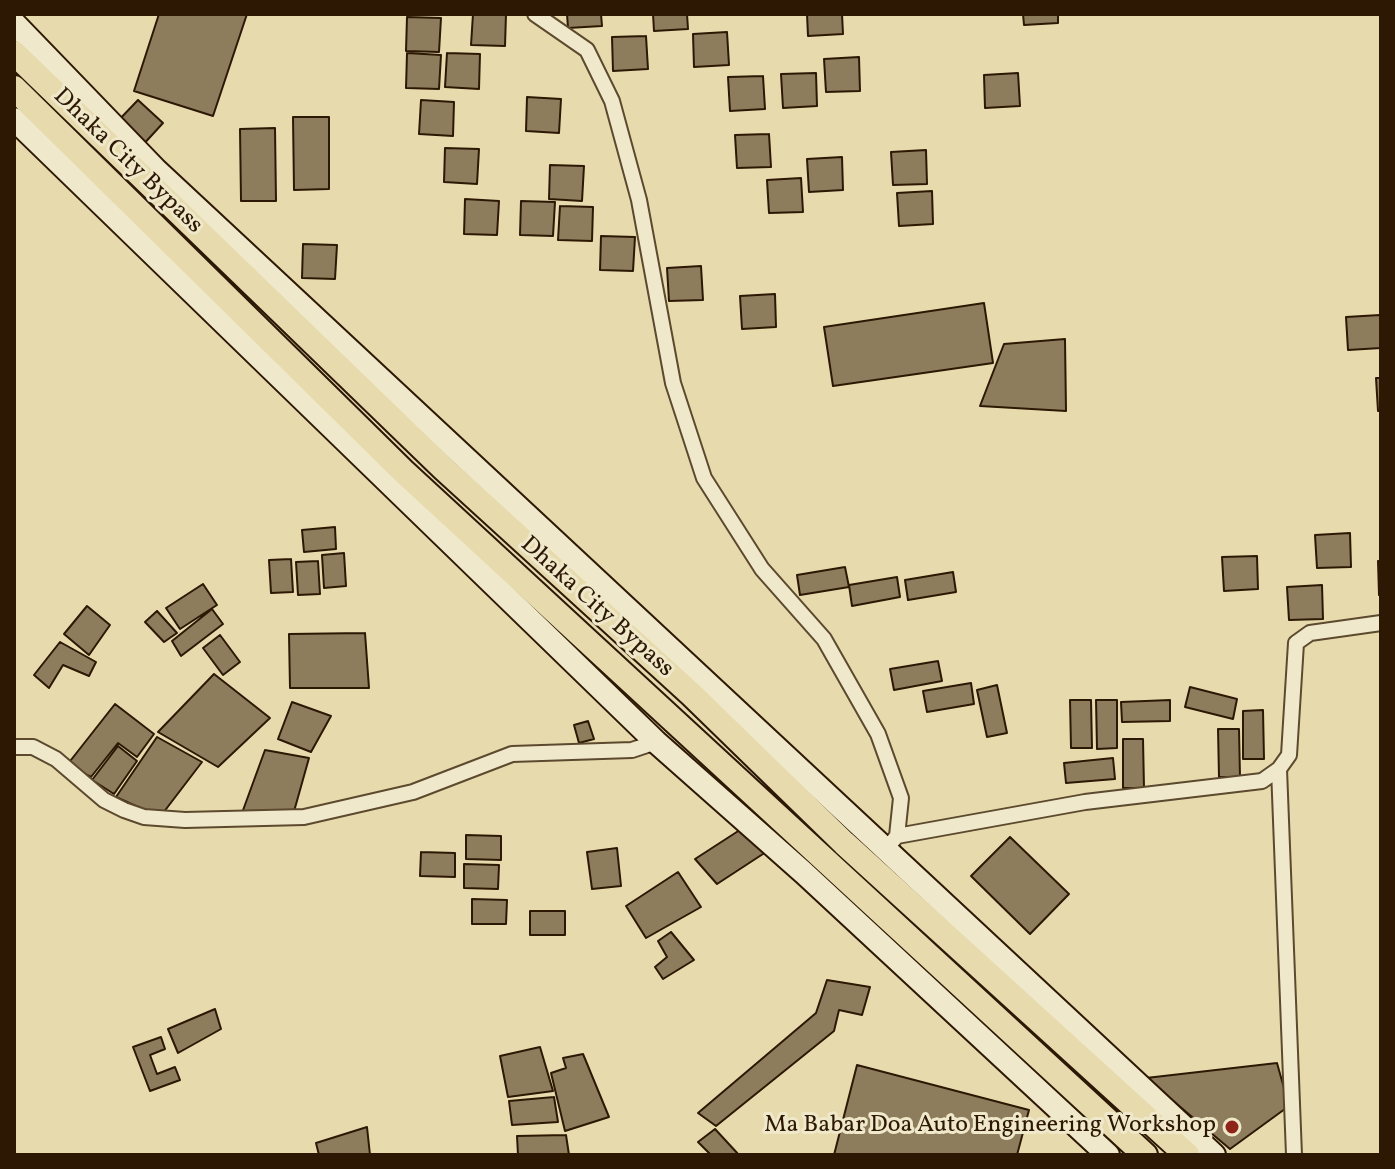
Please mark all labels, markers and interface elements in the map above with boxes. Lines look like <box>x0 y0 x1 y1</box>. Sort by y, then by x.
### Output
street label: Dhaka City Bypass <box>46 83 208 241</box>
street label: Dhaka City Bypass <box>513 531 679 685</box>
place label: Ma Babar Doa Auto Engineering Workshop <box>764 1113 1216 1141</box>
marker: Ma Babar Doa Auto Engineering Workshop <box>1223 1118 1241 1136</box>

